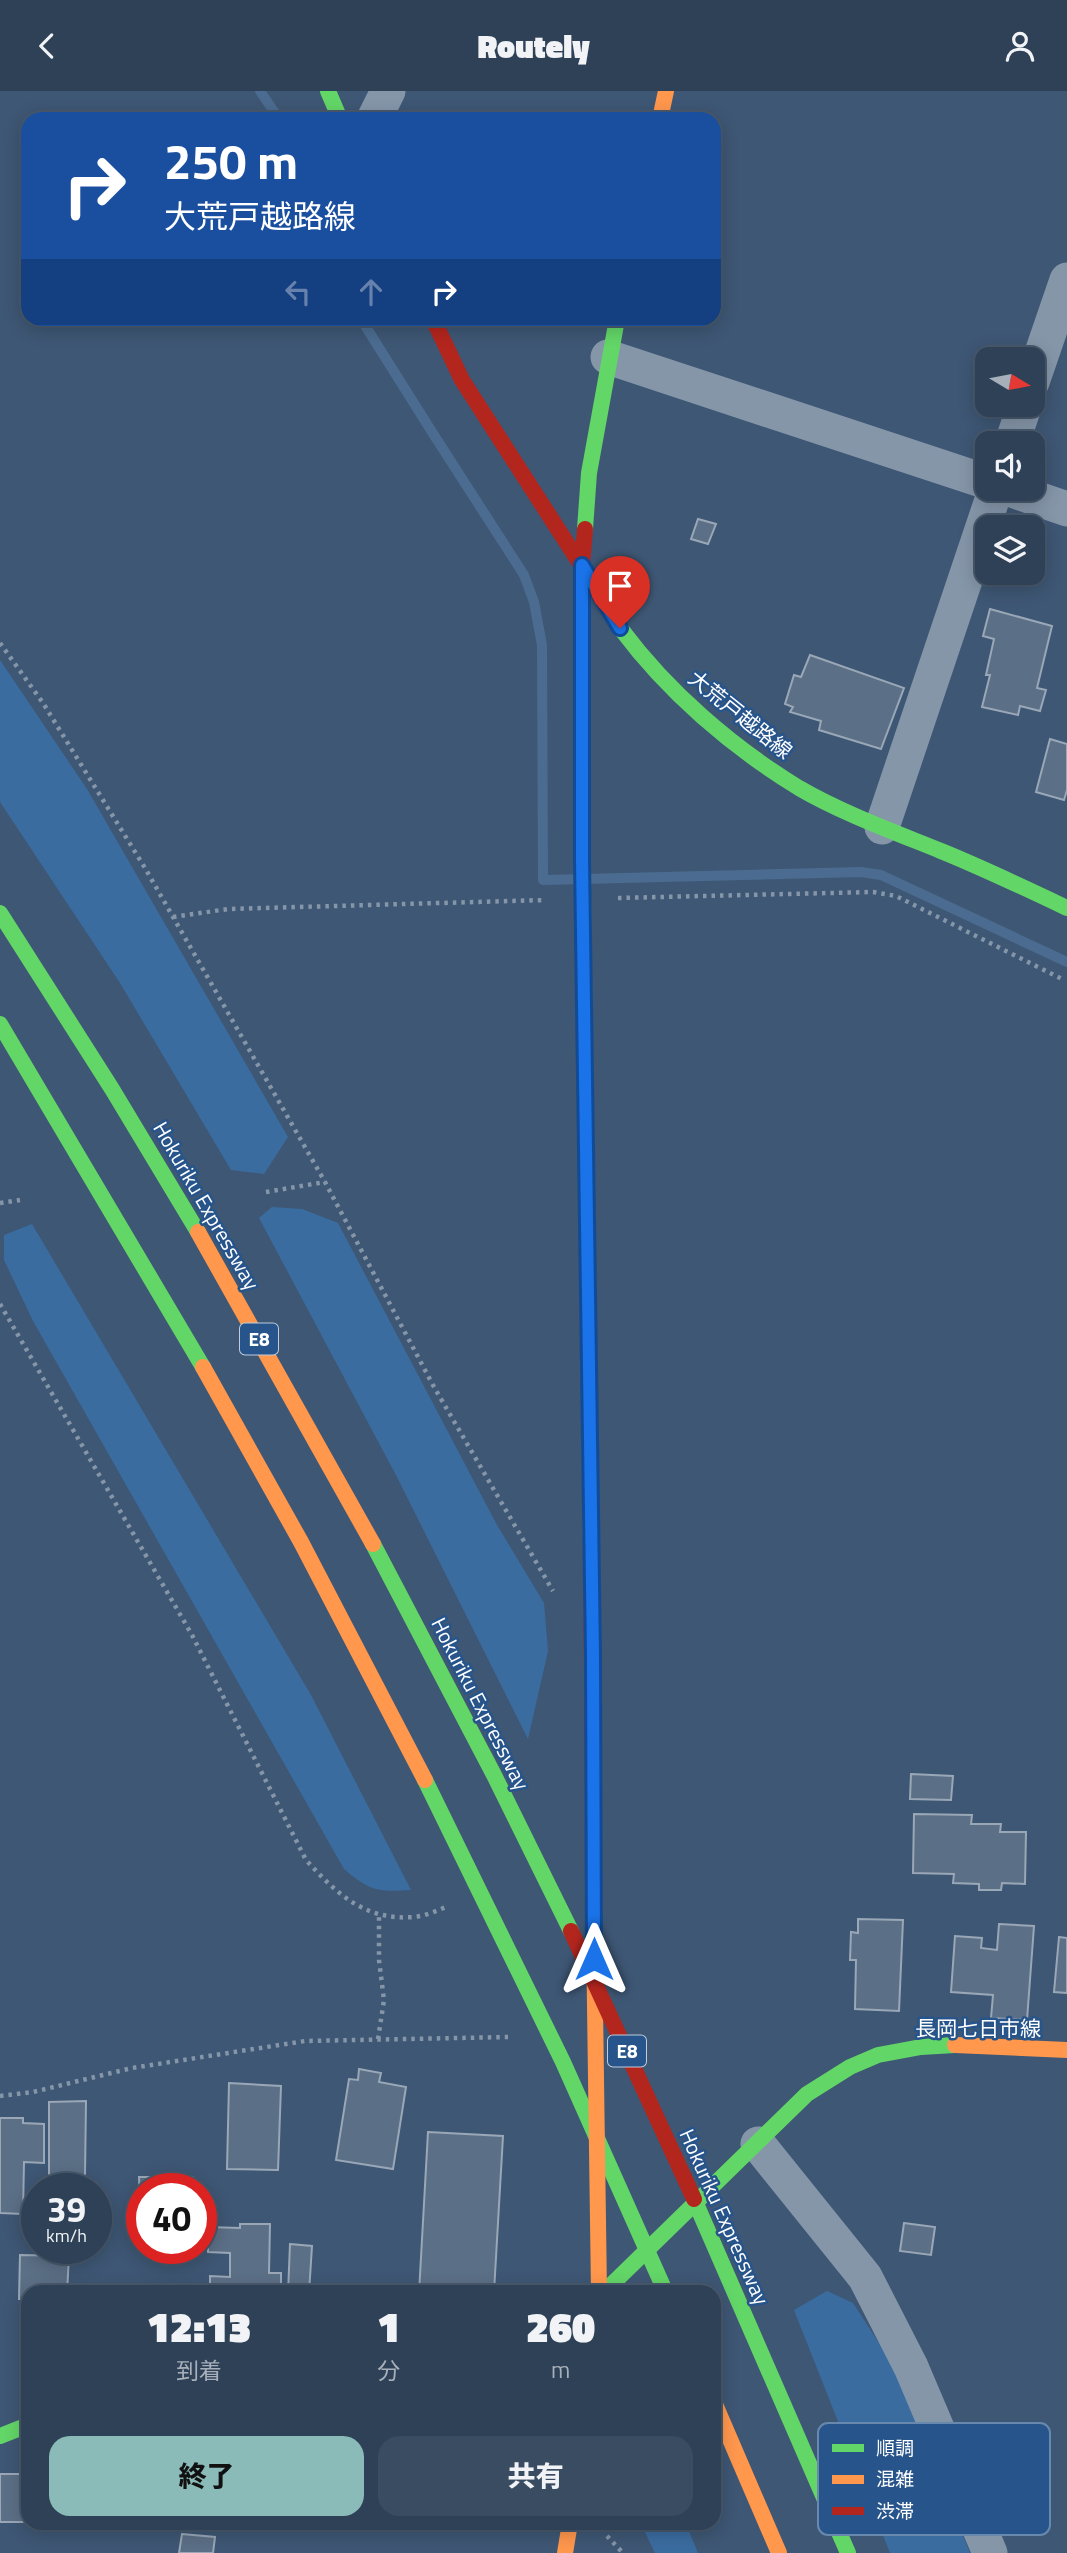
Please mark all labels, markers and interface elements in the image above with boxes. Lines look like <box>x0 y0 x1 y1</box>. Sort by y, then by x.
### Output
text: Routely <box>477 22 590 70</box>
icon: back <box>28 27 66 65</box>
icon: person <box>1001 27 1039 65</box>
text: 250 m <box>164 123 298 198</box>
icon: right <box>49 140 140 231</box>
text: 大荒戸越路線 <box>164 192 356 240</box>
icon: left <box>279 273 317 311</box>
icon: ahead <box>352 273 390 311</box>
icon: right <box>425 273 463 311</box>
north arrow <box>975 347 1045 417</box>
map controls <box>975 347 1045 585</box>
button: sound <box>975 431 1045 501</box>
button: layers <box>975 515 1045 585</box>
pin <box>590 556 650 628</box>
icon: arrive <box>601 567 639 605</box>
street label: 大荒戸越路線 <box>682 662 800 766</box>
street label: Hokuriku Expressway <box>146 1115 268 1296</box>
road number: E8 <box>240 1323 278 1355</box>
street label: Hokuriku Expressway <box>424 1612 538 1795</box>
position arrow <box>557 1922 631 1996</box>
street label: 長岡七日市線 <box>915 2012 1041 2044</box>
road number: E8 <box>608 2035 646 2067</box>
street label: Hokuriku Expressway <box>672 2123 778 2310</box>
speed limit sign: 40 <box>126 2173 217 2264</box>
text: 39 <box>47 2182 86 2236</box>
text: km/h <box>46 2222 87 2249</box>
text: 12:13 <box>147 2294 251 2358</box>
text: 1 <box>377 2294 400 2358</box>
text: 260 <box>526 2294 595 2358</box>
text: m <box>551 2352 570 2387</box>
text: 到着 <box>176 2353 222 2388</box>
text: 分 <box>377 2353 400 2388</box>
legend <box>818 2423 1050 2535</box>
text: 順調 <box>876 2433 914 2462</box>
button: 終了 <box>49 2436 364 2516</box>
button: 共有 <box>378 2436 693 2516</box>
text: 混雑 <box>876 2464 914 2493</box>
text: 渋滞 <box>876 2496 914 2525</box>

